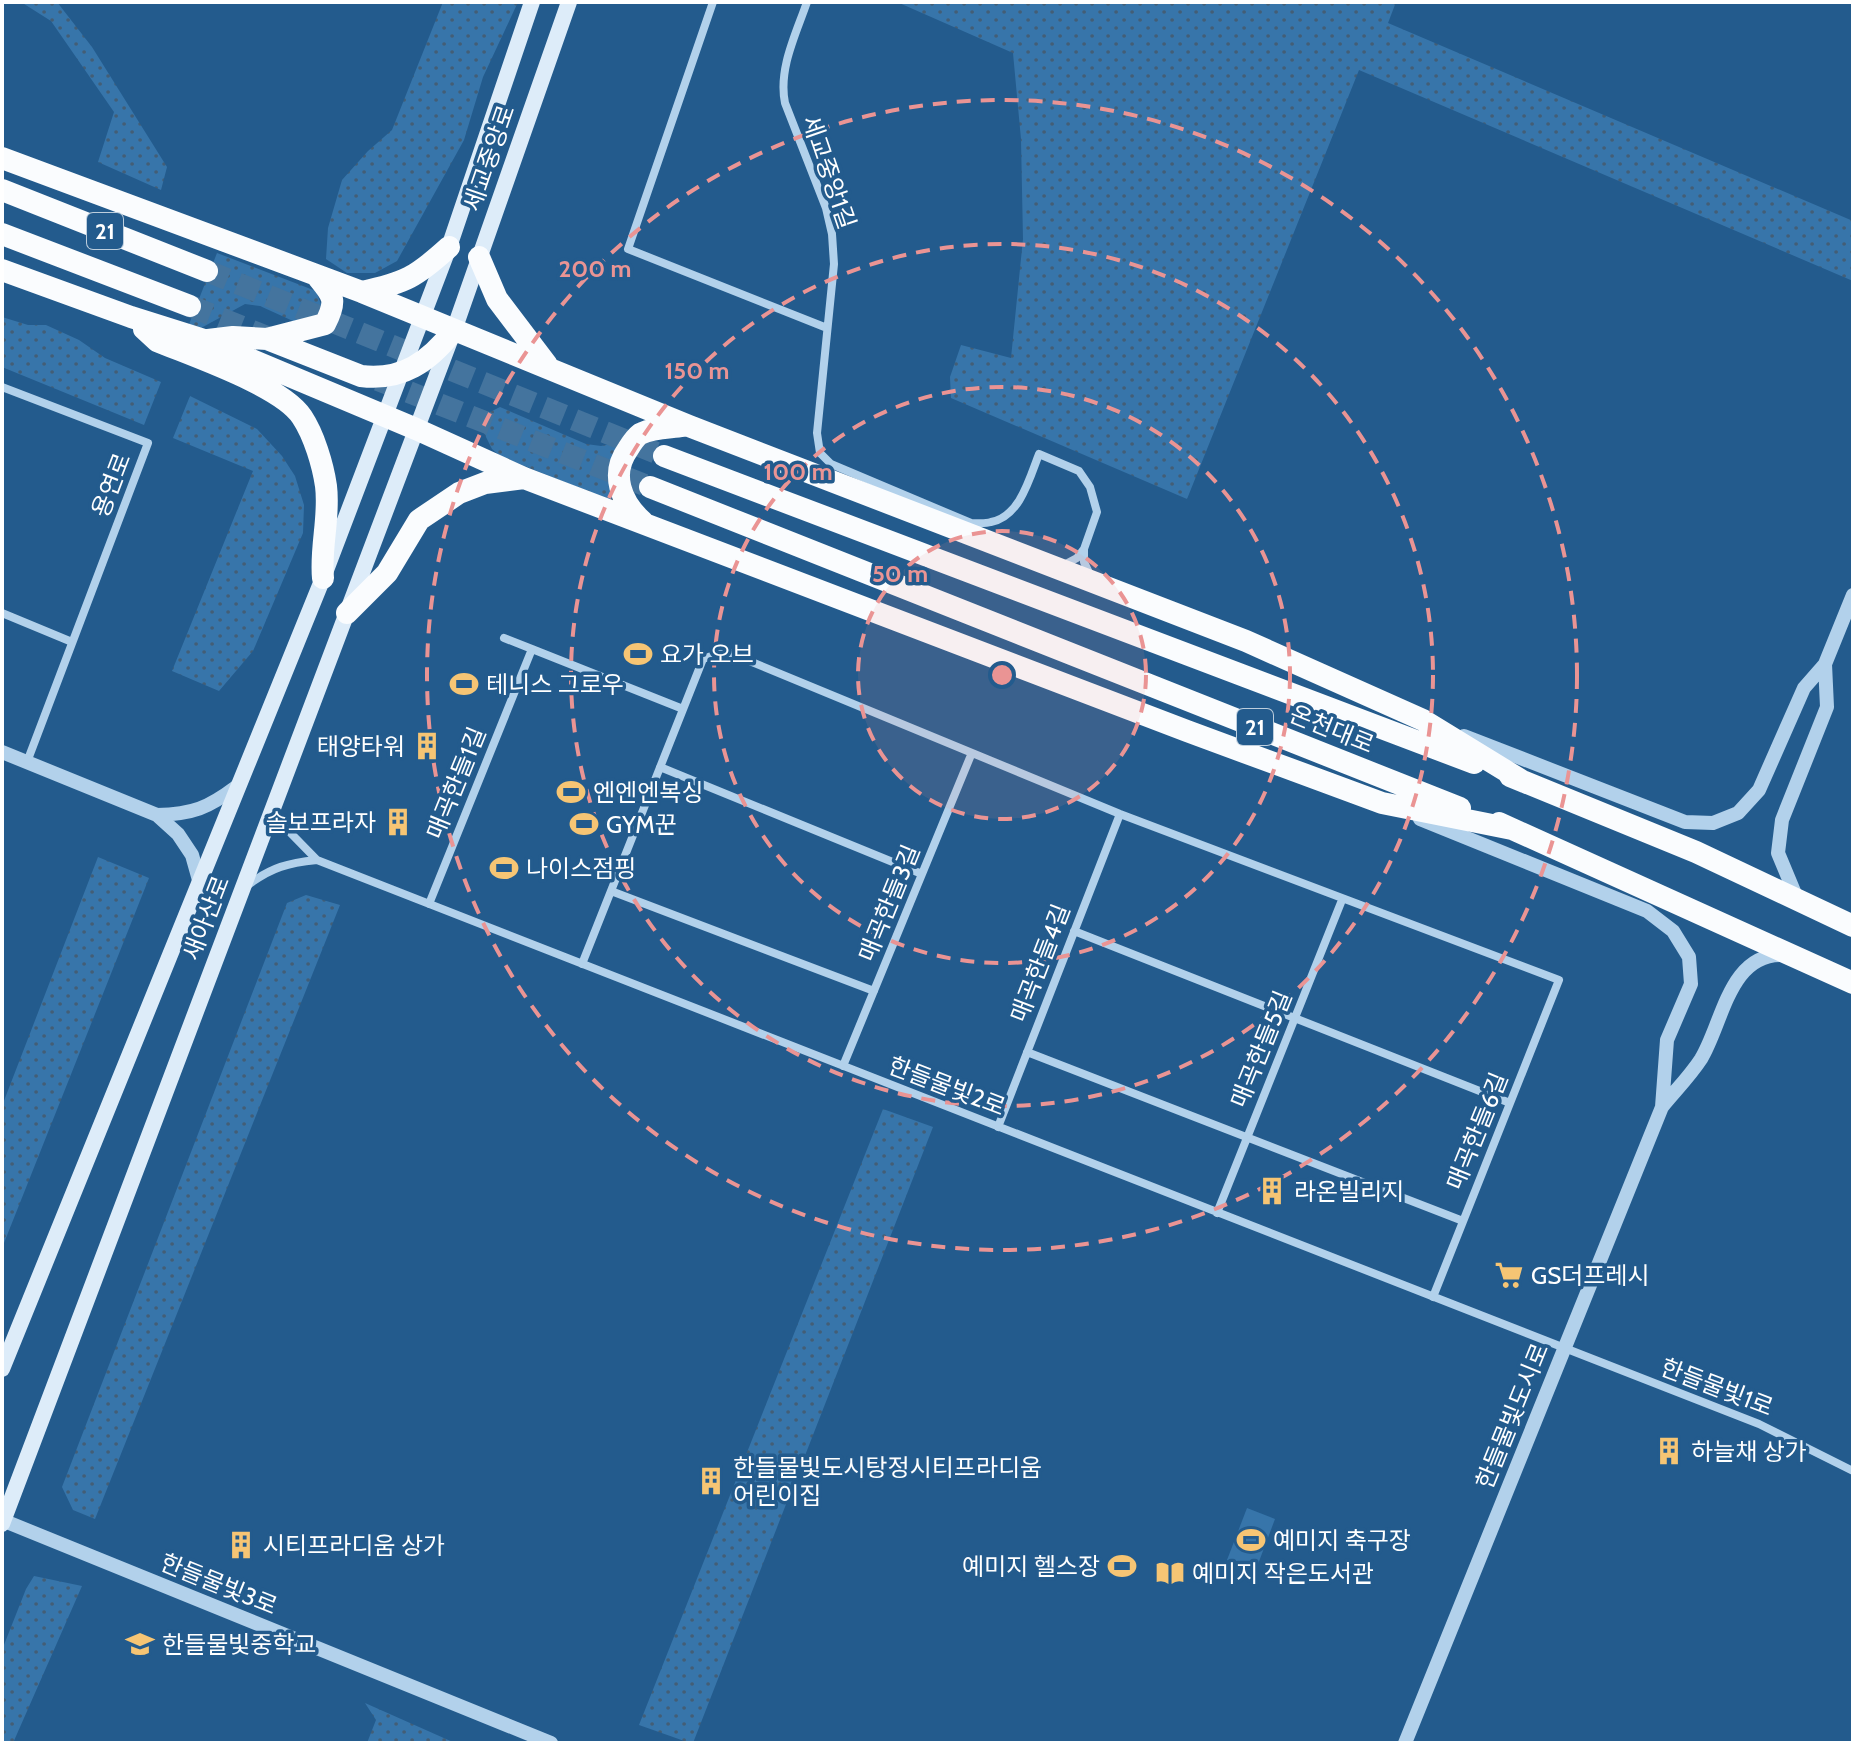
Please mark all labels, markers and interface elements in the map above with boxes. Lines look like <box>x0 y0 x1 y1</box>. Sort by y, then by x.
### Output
street label: 세교중앙로 <box>457 101 521 215</box>
street label: 세교중앙1길 <box>796 111 862 233</box>
road number: 21 <box>87 213 123 249</box>
text: 200 m <box>559 254 631 283</box>
text: 150 m <box>665 356 729 385</box>
street label: 용연로 <box>86 449 136 521</box>
text: 100 m <box>763 457 833 486</box>
text: 50 m <box>872 559 928 588</box>
sports icon: 요가 오브 <box>623 639 653 669</box>
place label: 요가 오브 <box>660 640 754 669</box>
centre of rings <box>988 661 1016 689</box>
sports icon: 테니스 그로우 <box>449 669 479 699</box>
place label: 테니스 그로우 <box>486 670 624 699</box>
street label: 온천대로 <box>1286 699 1378 759</box>
road number: 21 <box>1237 709 1273 745</box>
street label: 매곡한들1길 <box>420 723 492 843</box>
building icon: 태양타워 <box>412 731 442 761</box>
place label: 태양타워 <box>317 732 405 761</box>
sports icon: 엔엔엔복싱 <box>556 777 586 807</box>
place label: 엔엔엔복싱 <box>593 778 703 807</box>
building icon: 솔보프라자 <box>383 807 413 837</box>
place label: 솔보프라자 <box>266 808 376 837</box>
sports icon: GYM꾼 <box>569 809 599 839</box>
place label: GYM꾼 <box>606 810 677 839</box>
street label: 매곡한들3길 <box>852 840 926 966</box>
sports icon: 나이스점핑 <box>489 853 519 883</box>
place label: 나이스점핑 <box>526 854 636 883</box>
street label: 새아산로 <box>177 872 235 964</box>
street label: 매곡한들4길 <box>1004 900 1076 1026</box>
street label: 매곡한들5길 <box>1224 986 1298 1112</box>
street label: 한들물빛2로 <box>884 1050 1010 1122</box>
street label: 매곡한들6길 <box>1440 1068 1514 1194</box>
building icon: 라온빌리지 <box>1257 1176 1287 1206</box>
place label: 라온빌리지 <box>1294 1177 1404 1206</box>
supermarket icon: GS더프레시 <box>1494 1260 1524 1290</box>
place label: GS더프레시 <box>1531 1261 1649 1290</box>
street label: 한들물빛도시로 <box>1470 1339 1554 1493</box>
street label: 한들물빛1로 <box>1657 1352 1777 1422</box>
building icon: 하늘채 상가 <box>1654 1436 1684 1466</box>
place label: 하늘채 상가 <box>1691 1437 1807 1466</box>
place label: 한들물빛도시탕정시티프라디움 어린이집 <box>733 1453 1042 1510</box>
building icon: 한들물빛도시탕정시티프라디움 어린이집 <box>696 1466 726 1496</box>
sports icon: 예미지 축구장 <box>1236 1525 1266 1555</box>
place label: 예미지 축구장 <box>1273 1526 1411 1555</box>
building icon: 시티프라디움 상가 <box>226 1530 256 1560</box>
place label: 시티프라디움 상가 <box>263 1531 445 1560</box>
street label: 한들물빛3로 <box>156 1547 282 1621</box>
sports icon: 예미지 헬스장 <box>1107 1551 1137 1581</box>
place label: 예미지 헬스장 <box>962 1552 1100 1581</box>
library icon: 예미지 작은도서관 <box>1155 1558 1185 1588</box>
place label: 예미지 작은도서관 <box>1192 1559 1374 1588</box>
school or university icon: 한들물빛중학교 <box>125 1629 155 1659</box>
place label: 한들물빛중학교 <box>162 1630 317 1659</box>

